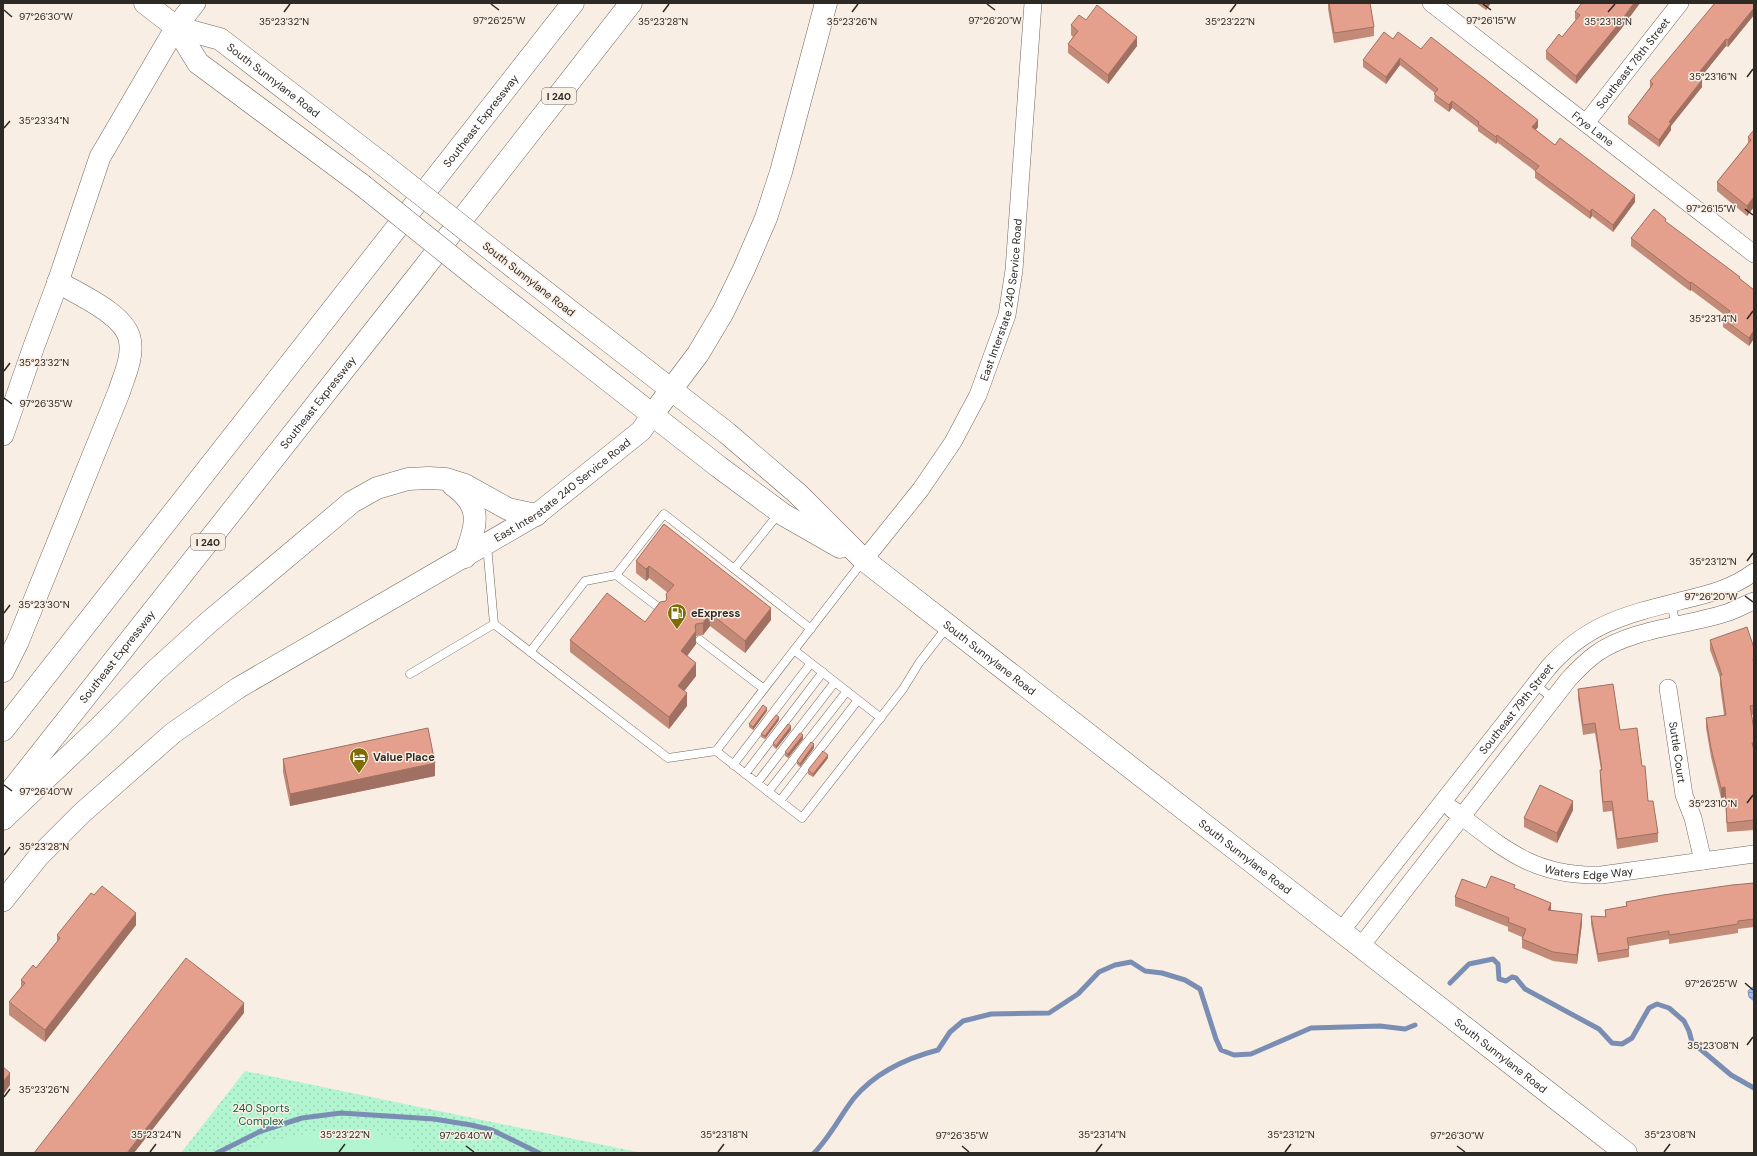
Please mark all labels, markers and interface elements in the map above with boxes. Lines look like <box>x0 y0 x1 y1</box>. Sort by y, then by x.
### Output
text: 97°26'30"W <box>19 10 73 23</box>
text: 97°26'25"W <box>473 14 526 27</box>
text: 97°26'20"W <box>968 14 1022 27</box>
text: 97°26'15"W <box>1466 14 1516 27</box>
text: 35°23'32"N <box>259 15 309 28</box>
text: 35°23'28"N <box>638 15 688 28</box>
text: 35°23'26"N <box>827 15 877 28</box>
text: 35°23'22"N <box>1205 15 1255 28</box>
text: 35°23'18"N <box>1584 15 1632 28</box>
street label: Southeast 78th Street <box>1593 15 1673 111</box>
street label: South Sunnylane Road <box>224 40 323 120</box>
text: 35°23'16"N <box>1689 70 1737 83</box>
street label: Southeast Expressway <box>440 72 521 170</box>
road number: I 240 <box>542 88 576 104</box>
street label: Frye Lane <box>1569 108 1617 149</box>
text: 35°23'34"N <box>19 114 69 127</box>
text: 97°26'15"W <box>1686 202 1736 215</box>
street label: East Interstate 240 Service Road <box>977 218 1025 383</box>
street label: South Sunnylane Road <box>480 239 578 320</box>
text: 35°23'14"N <box>1689 312 1737 325</box>
street label: Southeast Expressway <box>277 353 359 452</box>
text: 35°23'32"N <box>19 356 69 369</box>
text: 97°26'35"W <box>20 397 73 410</box>
street label: East Interstate 240 Service Road <box>491 435 633 545</box>
road number: I 240 <box>191 534 225 550</box>
text: 35°23'12"N <box>1689 555 1737 568</box>
text: 97°26'20"W <box>1684 590 1738 603</box>
text: 35°23'30"N <box>18 598 70 611</box>
fuel station icon: eExpress <box>666 602 688 630</box>
place label: eExpress <box>691 606 740 620</box>
street label: Southeast Expressway <box>76 607 158 706</box>
street label: South Sunnylane Road <box>940 617 1039 698</box>
street label: Southeast 79th Street <box>1476 660 1556 757</box>
street label: Suttle Court <box>1666 721 1689 784</box>
hotel icon: Value Place <box>348 746 370 774</box>
place label: Value Place <box>373 750 435 764</box>
text: 97°26'40"W <box>19 785 73 798</box>
text: 35°23'10"N <box>1689 797 1737 810</box>
street label: South Sunnylane Road <box>1196 816 1294 897</box>
text: 35°23'28"N <box>19 840 69 853</box>
street label: Waters Edge Way <box>1543 861 1634 882</box>
text: 97°26'25"W <box>1685 977 1738 990</box>
street label: South Sunnylane Road <box>1452 1015 1550 1096</box>
text: 35°23'08"N <box>1687 1039 1739 1052</box>
text: 35°23'26"N <box>19 1083 69 1096</box>
park label: 240 Sports Complex <box>233 1101 289 1128</box>
text: 35°23'24"N <box>131 1128 181 1141</box>
text: 35°23'22"N <box>320 1128 370 1141</box>
text: 35°23'18"N <box>700 1128 748 1141</box>
text: 35°23'14"N <box>1078 1128 1126 1141</box>
text: 35°23'12"N <box>1267 1128 1315 1141</box>
text: 35°23'08"N <box>1644 1128 1696 1141</box>
text: 97°26'40"W <box>439 1129 493 1142</box>
text: 97°26'35"W <box>936 1129 989 1142</box>
text: 97°26'30"W <box>1430 1129 1484 1142</box>

